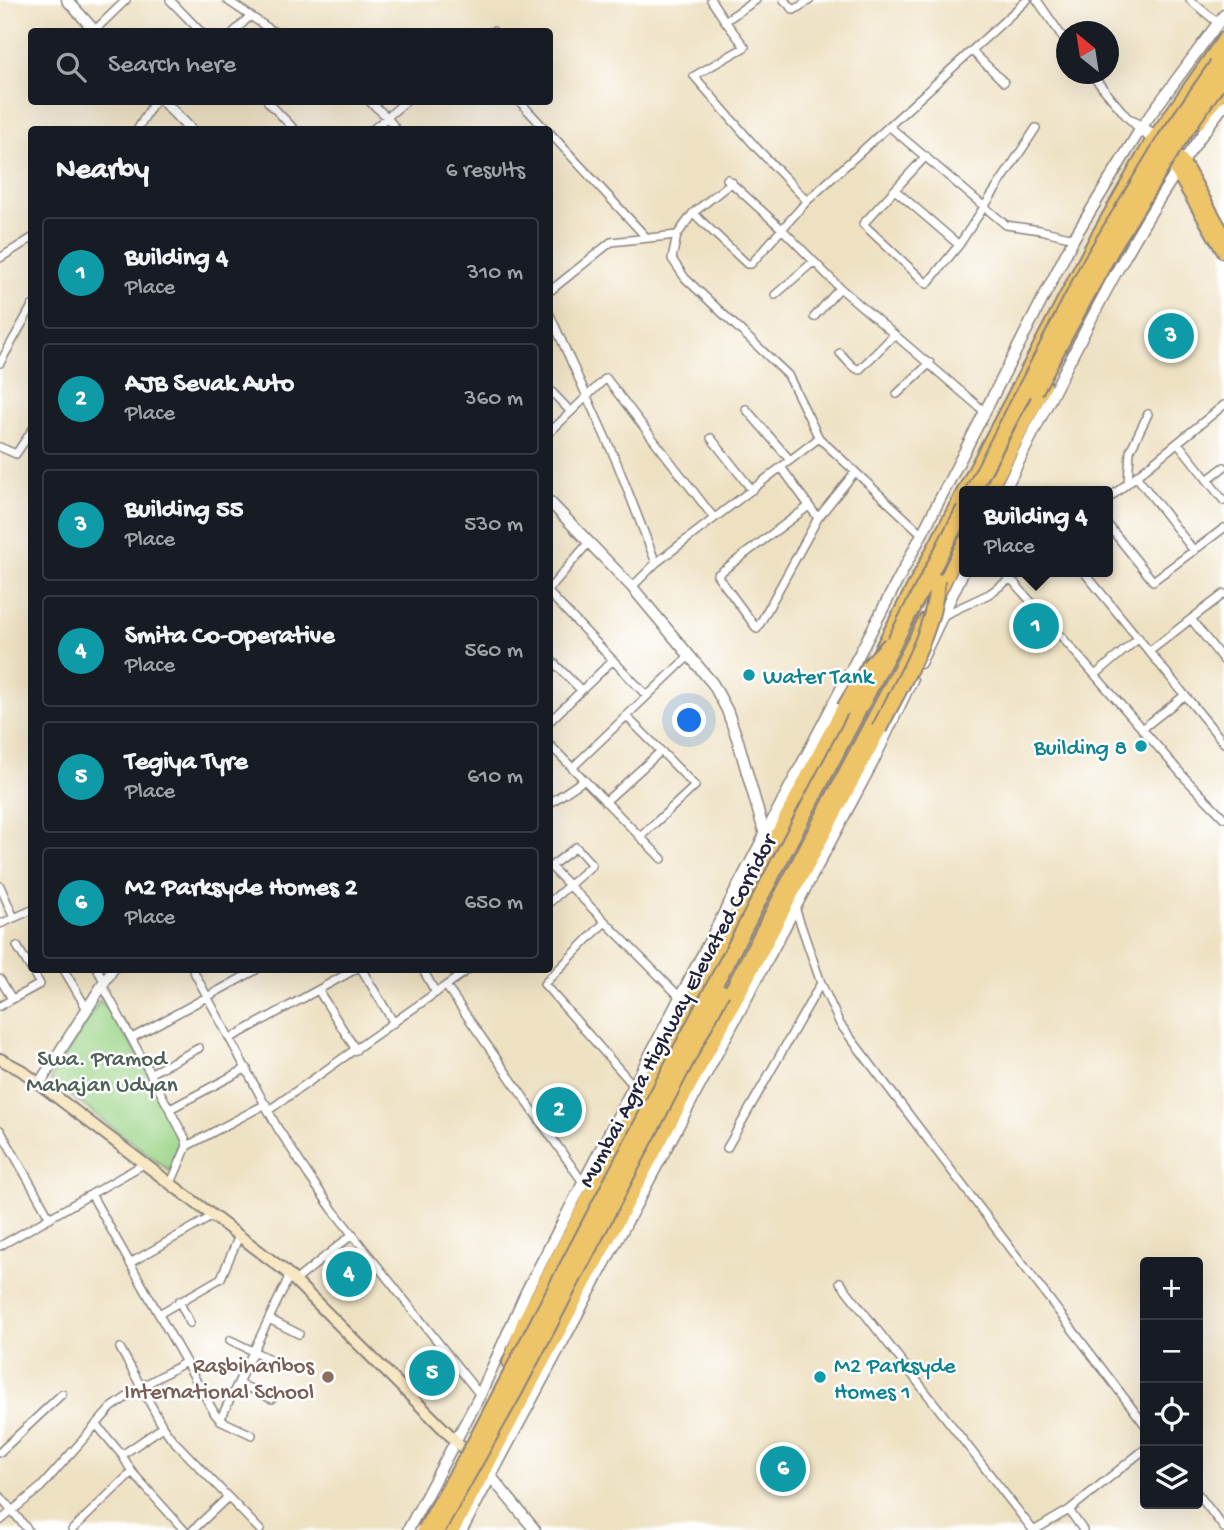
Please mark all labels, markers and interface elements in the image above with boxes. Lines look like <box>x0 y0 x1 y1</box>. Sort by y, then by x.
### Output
north arrow <box>1056 21 1119 84</box>
search box <box>28 28 553 105</box>
icon: search <box>52 48 90 86</box>
text: Search here <box>108 51 236 82</box>
text: Nearby <box>56 154 149 189</box>
text: 6 results <box>446 158 525 185</box>
text: Building 4 <box>125 244 228 275</box>
text: 1 <box>76 260 86 287</box>
text: 310 m <box>467 260 523 287</box>
text: Place <box>125 275 175 302</box>
pin: 3 <box>1148 310 1194 362</box>
text: AJB Sevak Auto <box>125 370 294 401</box>
text: 2 <box>75 386 87 413</box>
text: 360 m <box>465 386 523 413</box>
text: Place <box>125 401 175 428</box>
popup <box>959 486 1113 577</box>
text: Building 55 <box>125 496 243 527</box>
text: Building 4 <box>984 503 1088 534</box>
text: 3 <box>75 512 87 539</box>
text: 530 m <box>464 512 523 539</box>
text: Place <box>125 527 175 554</box>
text: Place <box>984 534 1035 561</box>
pin: 1 <box>1013 600 1059 652</box>
text: Smita Co-Operative <box>125 622 335 653</box>
text: 4 <box>76 638 86 665</box>
text: 560 m <box>464 638 523 665</box>
text: Place <box>125 653 175 680</box>
place label: Water Tank <box>763 665 876 692</box>
marker: Water Tank <box>741 667 757 683</box>
your location <box>672 703 706 737</box>
place label: Building 8 <box>1033 736 1127 763</box>
marker: Building 8 <box>1133 738 1149 754</box>
text: Tegiya Tyre <box>125 748 248 779</box>
text: 5 <box>75 764 87 791</box>
text: 610 m <box>467 764 523 791</box>
text: Place <box>125 779 175 806</box>
street label: Mumbai Agra Highway Elevated Corridor <box>574 829 785 1193</box>
text: M2 Parksyde Homes 2 <box>125 874 357 905</box>
text: 6 <box>75 890 87 917</box>
text: 650 m <box>464 890 523 917</box>
text: Place <box>125 905 175 932</box>
park label: Swa. Pramod Mahajan Udyan <box>26 1047 178 1100</box>
pin: 2 <box>536 1084 582 1136</box>
pin: 4 <box>326 1248 372 1300</box>
map controls <box>1140 1257 1203 1509</box>
button: + <box>1140 1257 1203 1320</box>
button: − <box>1140 1320 1203 1383</box>
pin: 5 <box>409 1347 455 1399</box>
place label: Rasbiharibos International School <box>124 1354 315 1407</box>
place label: M2 Parksyde Homes 1 <box>834 1354 957 1407</box>
marker: Rasbiharibos International School <box>320 1369 336 1385</box>
marker: M2 Parksyde Homes 1 <box>812 1369 828 1385</box>
button: locate <box>1140 1383 1203 1446</box>
pin: 6 <box>760 1443 806 1495</box>
button: layers <box>1140 1446 1203 1509</box>

